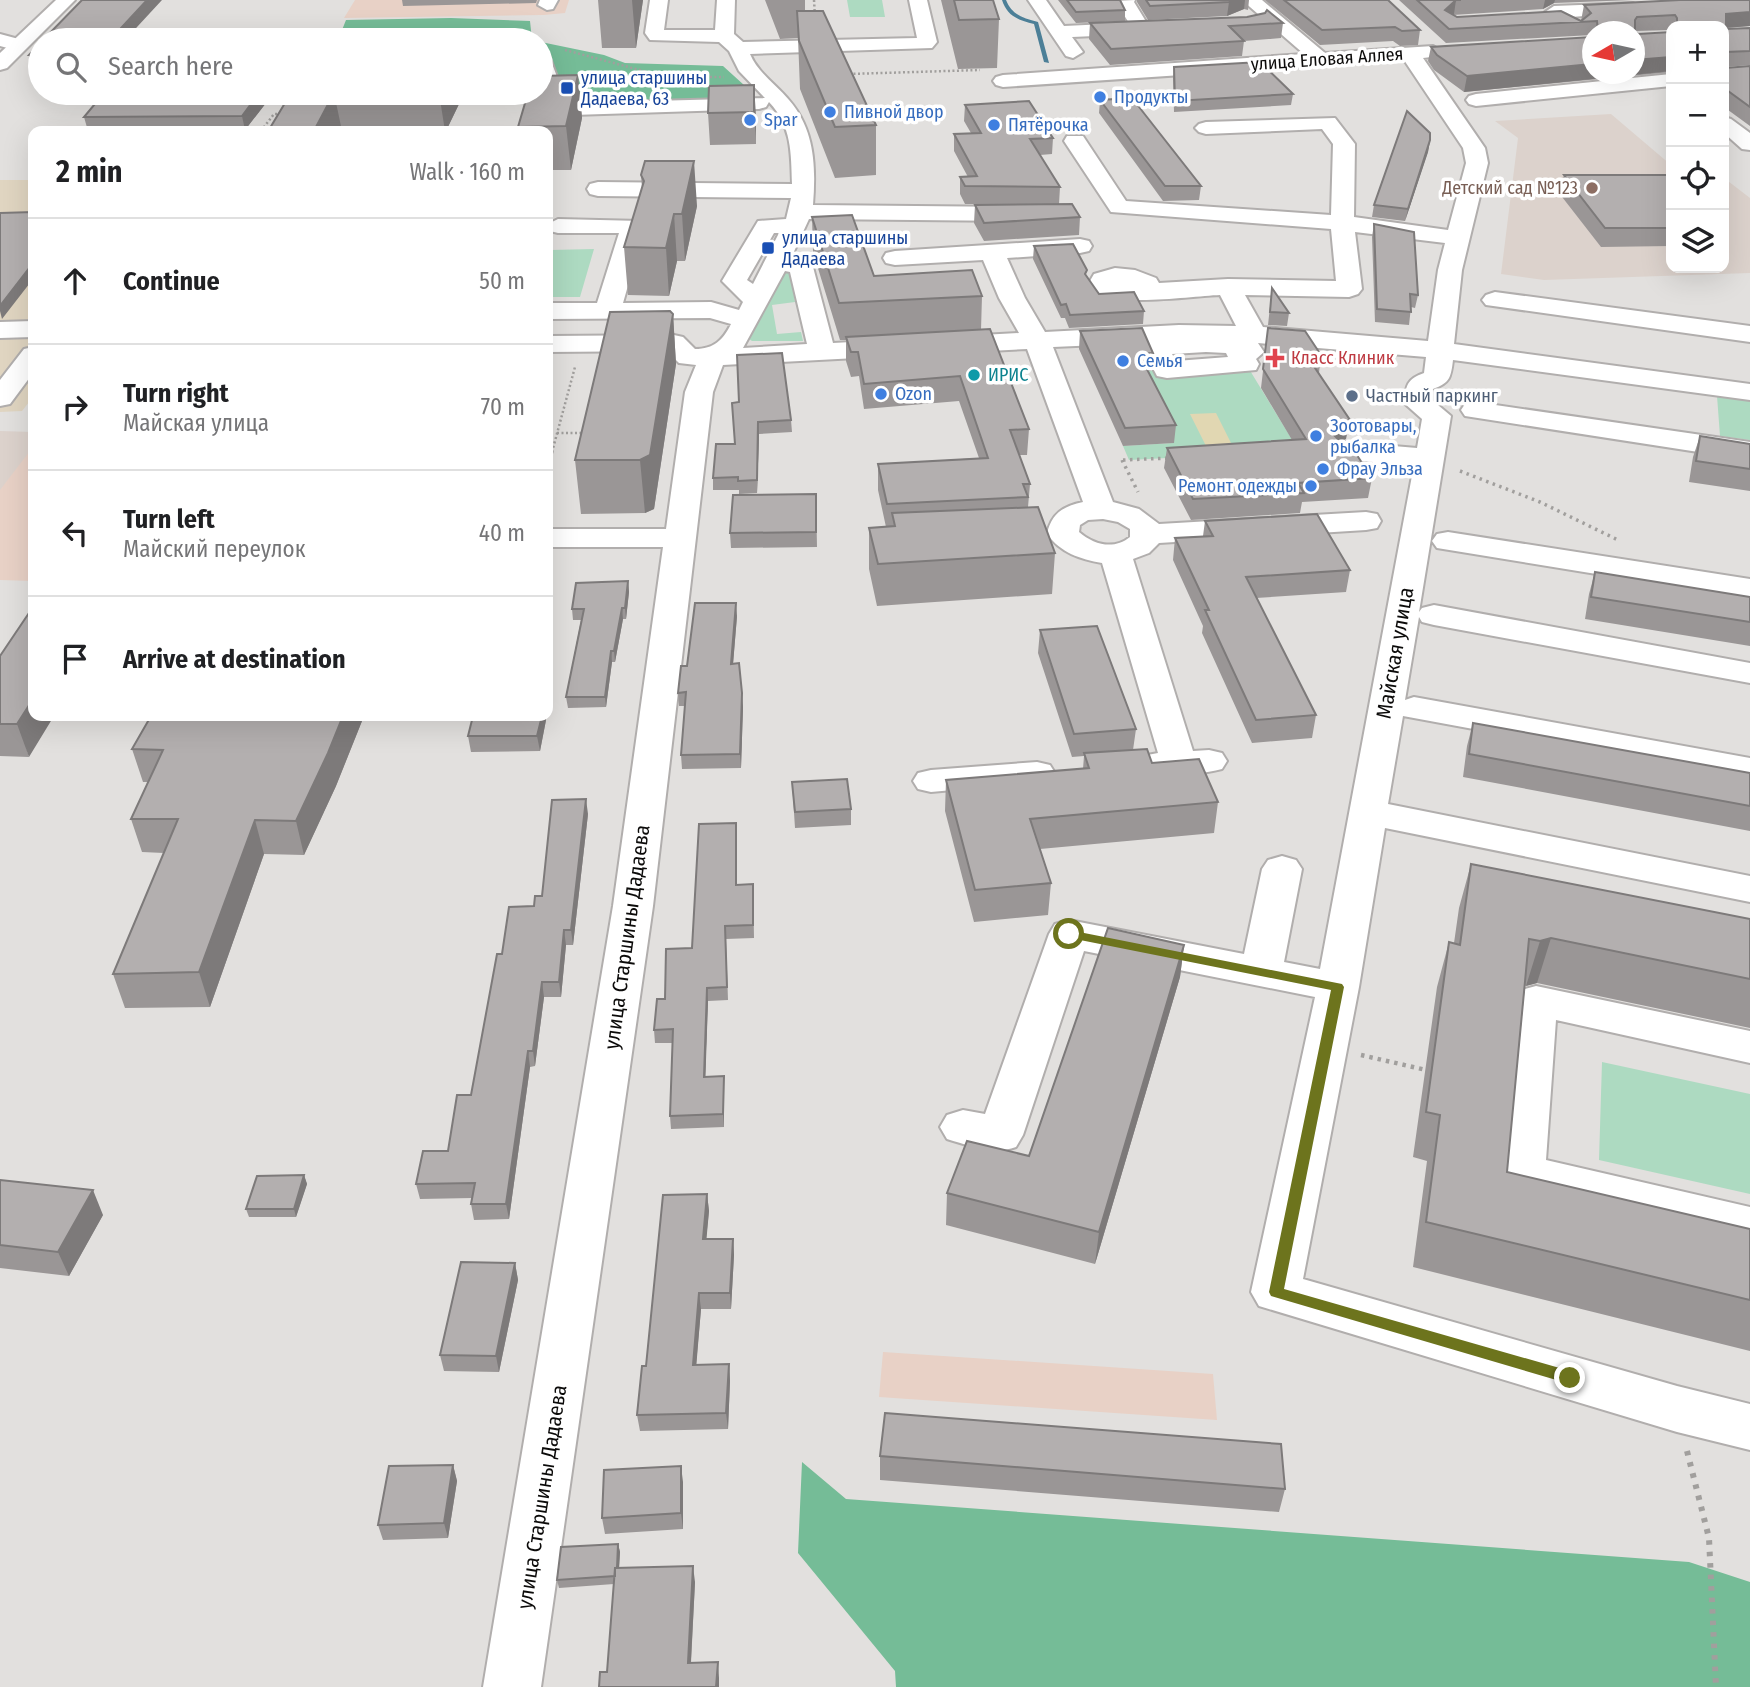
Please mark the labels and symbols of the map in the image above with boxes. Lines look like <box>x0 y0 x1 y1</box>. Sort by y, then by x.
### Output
north arrow <box>1582 21 1645 84</box>
street label: улица Еловая Аллея <box>1250 43 1404 75</box>
place label: улица старшины Дадаева, 63 <box>580 67 707 110</box>
marker: улица старшины Дадаева, 63 <box>559 80 575 96</box>
place label: Продукты <box>1114 86 1189 108</box>
marker: Продукты <box>1092 89 1108 105</box>
place label: Пивной двор <box>844 101 944 123</box>
marker: Пивной двор <box>822 104 838 120</box>
place label: Spar <box>764 109 798 131</box>
marker: Spar <box>742 112 758 128</box>
place label: Пятёрочка <box>1008 114 1089 136</box>
marker: Пятёрочка <box>986 117 1002 133</box>
place label: Детский сад №123 <box>1441 177 1578 199</box>
marker: Детский сад №123 <box>1584 180 1600 196</box>
place label: улица старшины Дадаева <box>781 227 908 270</box>
marker: улица старшины Дадаева <box>760 240 776 256</box>
place label: Класс Клиник <box>1291 347 1395 369</box>
marker: Класс Клиник <box>1265 348 1285 368</box>
place label: Семья <box>1137 350 1183 372</box>
marker: Семья <box>1115 353 1131 369</box>
place label: ИРИС <box>988 364 1028 386</box>
marker: ИРИС <box>966 367 982 383</box>
place label: Ozon <box>895 383 932 405</box>
place label: Частный паркинг <box>1366 385 1498 407</box>
marker: Ozon <box>873 386 889 402</box>
marker: Частный паркинг <box>1344 388 1360 404</box>
place label: Зоотовары, рыбалка <box>1330 415 1416 458</box>
marker: Зоотовары, рыбалка <box>1308 428 1324 444</box>
place label: Фрау Эльза <box>1337 458 1423 480</box>
marker: Фрау Эльза <box>1315 461 1331 477</box>
place label: Ремонт одежды <box>1178 475 1297 497</box>
marker: Ремонт одежды <box>1303 478 1319 494</box>
street label: Майская улица <box>1371 585 1419 721</box>
street label: улица Старшины Дадаева <box>598 823 656 1051</box>
route start <box>1053 918 1084 949</box>
route end <box>1554 1362 1585 1393</box>
street label: улица Старшины Дадаева <box>511 1383 573 1611</box>

